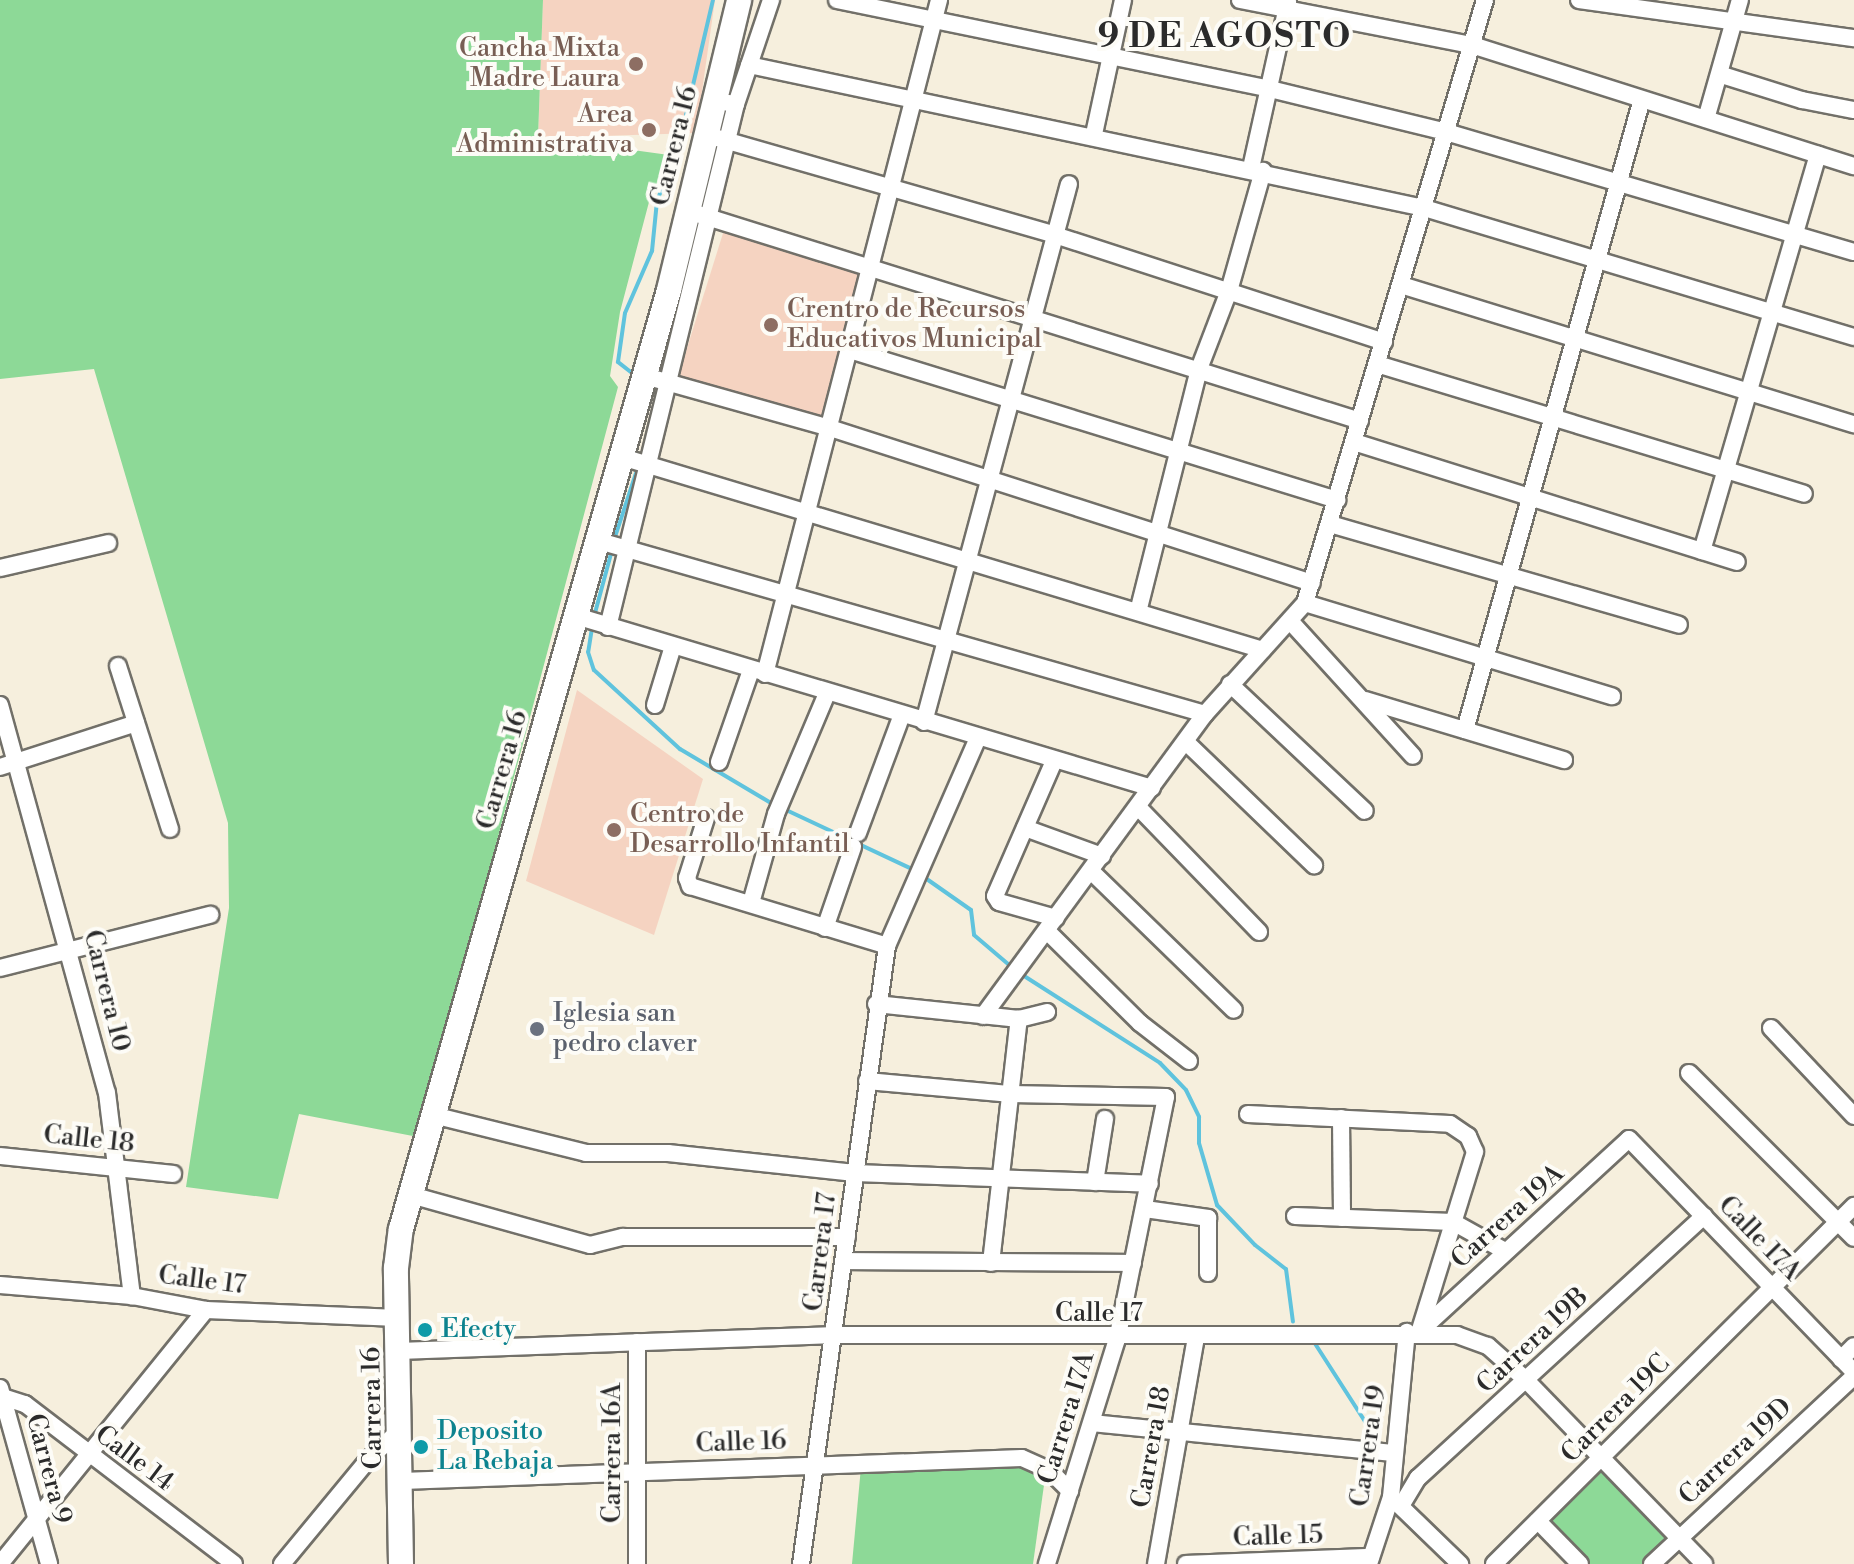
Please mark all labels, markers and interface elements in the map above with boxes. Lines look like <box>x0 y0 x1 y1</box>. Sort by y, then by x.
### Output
district label: 9 DE AGOSTO <box>1098 18 1352 58</box>
place label: Cancha Mixta Madre Laura <box>459 33 620 94</box>
marker: Cancha Mixta Madre Laura <box>627 55 645 73</box>
street label: Carrera 16 <box>645 83 705 209</box>
place label: Area Administrativa <box>457 99 633 160</box>
marker: Area Administrativa <box>640 121 658 139</box>
place label: Crentro de Recursos Educativos Municipal <box>787 294 1042 356</box>
marker: Crentro de Recursos Educativos Municipal <box>762 316 780 334</box>
street label: Carrera 16 <box>471 707 535 833</box>
place label: Centro de Desarrollo Infantil <box>630 799 849 860</box>
marker: Centro de Desarrollo Infantil <box>605 821 623 839</box>
street label: Carrera 10 <box>76 927 136 1055</box>
place label: Iglesia san pedro claver <box>553 998 697 1060</box>
marker: Iglesia san pedro claver <box>528 1020 546 1038</box>
street label: Calle 18 <box>42 1120 136 1160</box>
street label: Carrera 19A <box>1445 1158 1571 1276</box>
street label: Calle 17A <box>1711 1190 1807 1288</box>
street label: Carrera 17 <box>798 1191 844 1313</box>
street label: Calle 17 <box>156 1260 248 1302</box>
street label: Carrera 19B <box>1471 1282 1595 1400</box>
street label: Calle 17 <box>1055 1298 1143 1330</box>
place label: Efecty <box>441 1314 516 1346</box>
marker: Efecty <box>416 1321 434 1339</box>
street label: Carrera 16 <box>356 1346 390 1470</box>
street label: Carrera 17A <box>1032 1348 1102 1488</box>
street label: Carrera 19C <box>1555 1348 1677 1470</box>
street label: Carrera 16A <box>597 1383 629 1523</box>
street label: Carrera 19 <box>1345 1383 1393 1509</box>
street label: Carrera 18 <box>1126 1384 1178 1510</box>
street label: Carrera 19D <box>1673 1392 1799 1512</box>
street label: Carrera 9 <box>18 1411 78 1527</box>
place label: Deposito La Rebaja <box>437 1416 553 1478</box>
street label: Calle 14 <box>88 1419 180 1499</box>
street label: Calle 16 <box>695 1426 787 1460</box>
marker: Deposito La Rebaja <box>412 1438 430 1456</box>
street label: Calle 15 <box>1232 1520 1324 1554</box>

